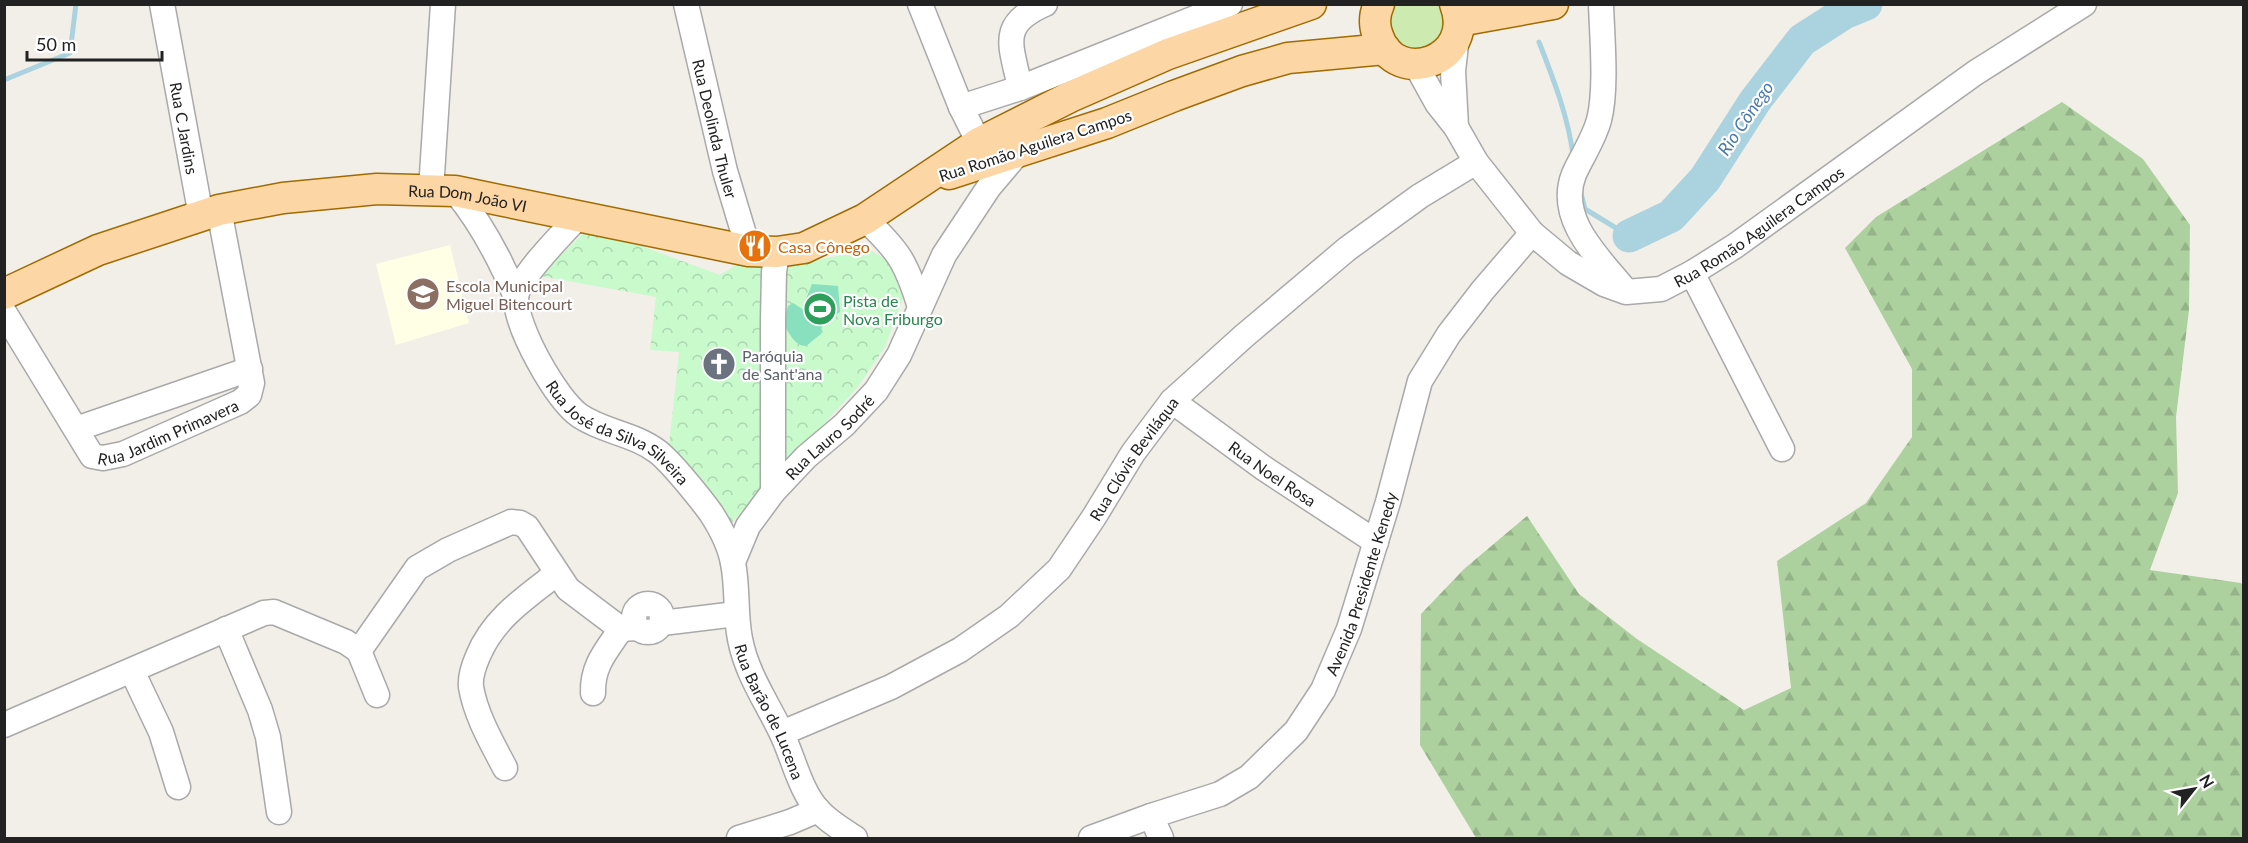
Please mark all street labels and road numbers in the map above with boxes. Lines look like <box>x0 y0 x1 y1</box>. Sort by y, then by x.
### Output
street label: Rua Deolinda Thuler <box>690 57 742 201</box>
street label: Rua C Jardins <box>167 80 203 176</box>
street label: Rua Romão Aguilera Campos <box>936 105 1134 185</box>
street label: Rua Romão Aguilera Campos <box>1670 161 1847 290</box>
street label: Rua Dom João VI <box>408 180 529 215</box>
street label: Rua José da Silva Silveira <box>543 376 694 488</box>
street label: Rua Lauro Sodré <box>781 390 877 483</box>
street label: Rua Clóvis Beviláqua <box>1085 393 1182 524</box>
street label: Rua Jardim Primavera <box>96 395 241 468</box>
street label: Rua Noel Rosa <box>1225 437 1320 510</box>
street label: Avenida Presidente Kenedy <box>1321 489 1400 678</box>
street label: Rua Barão de Lucena <box>732 642 808 782</box>

